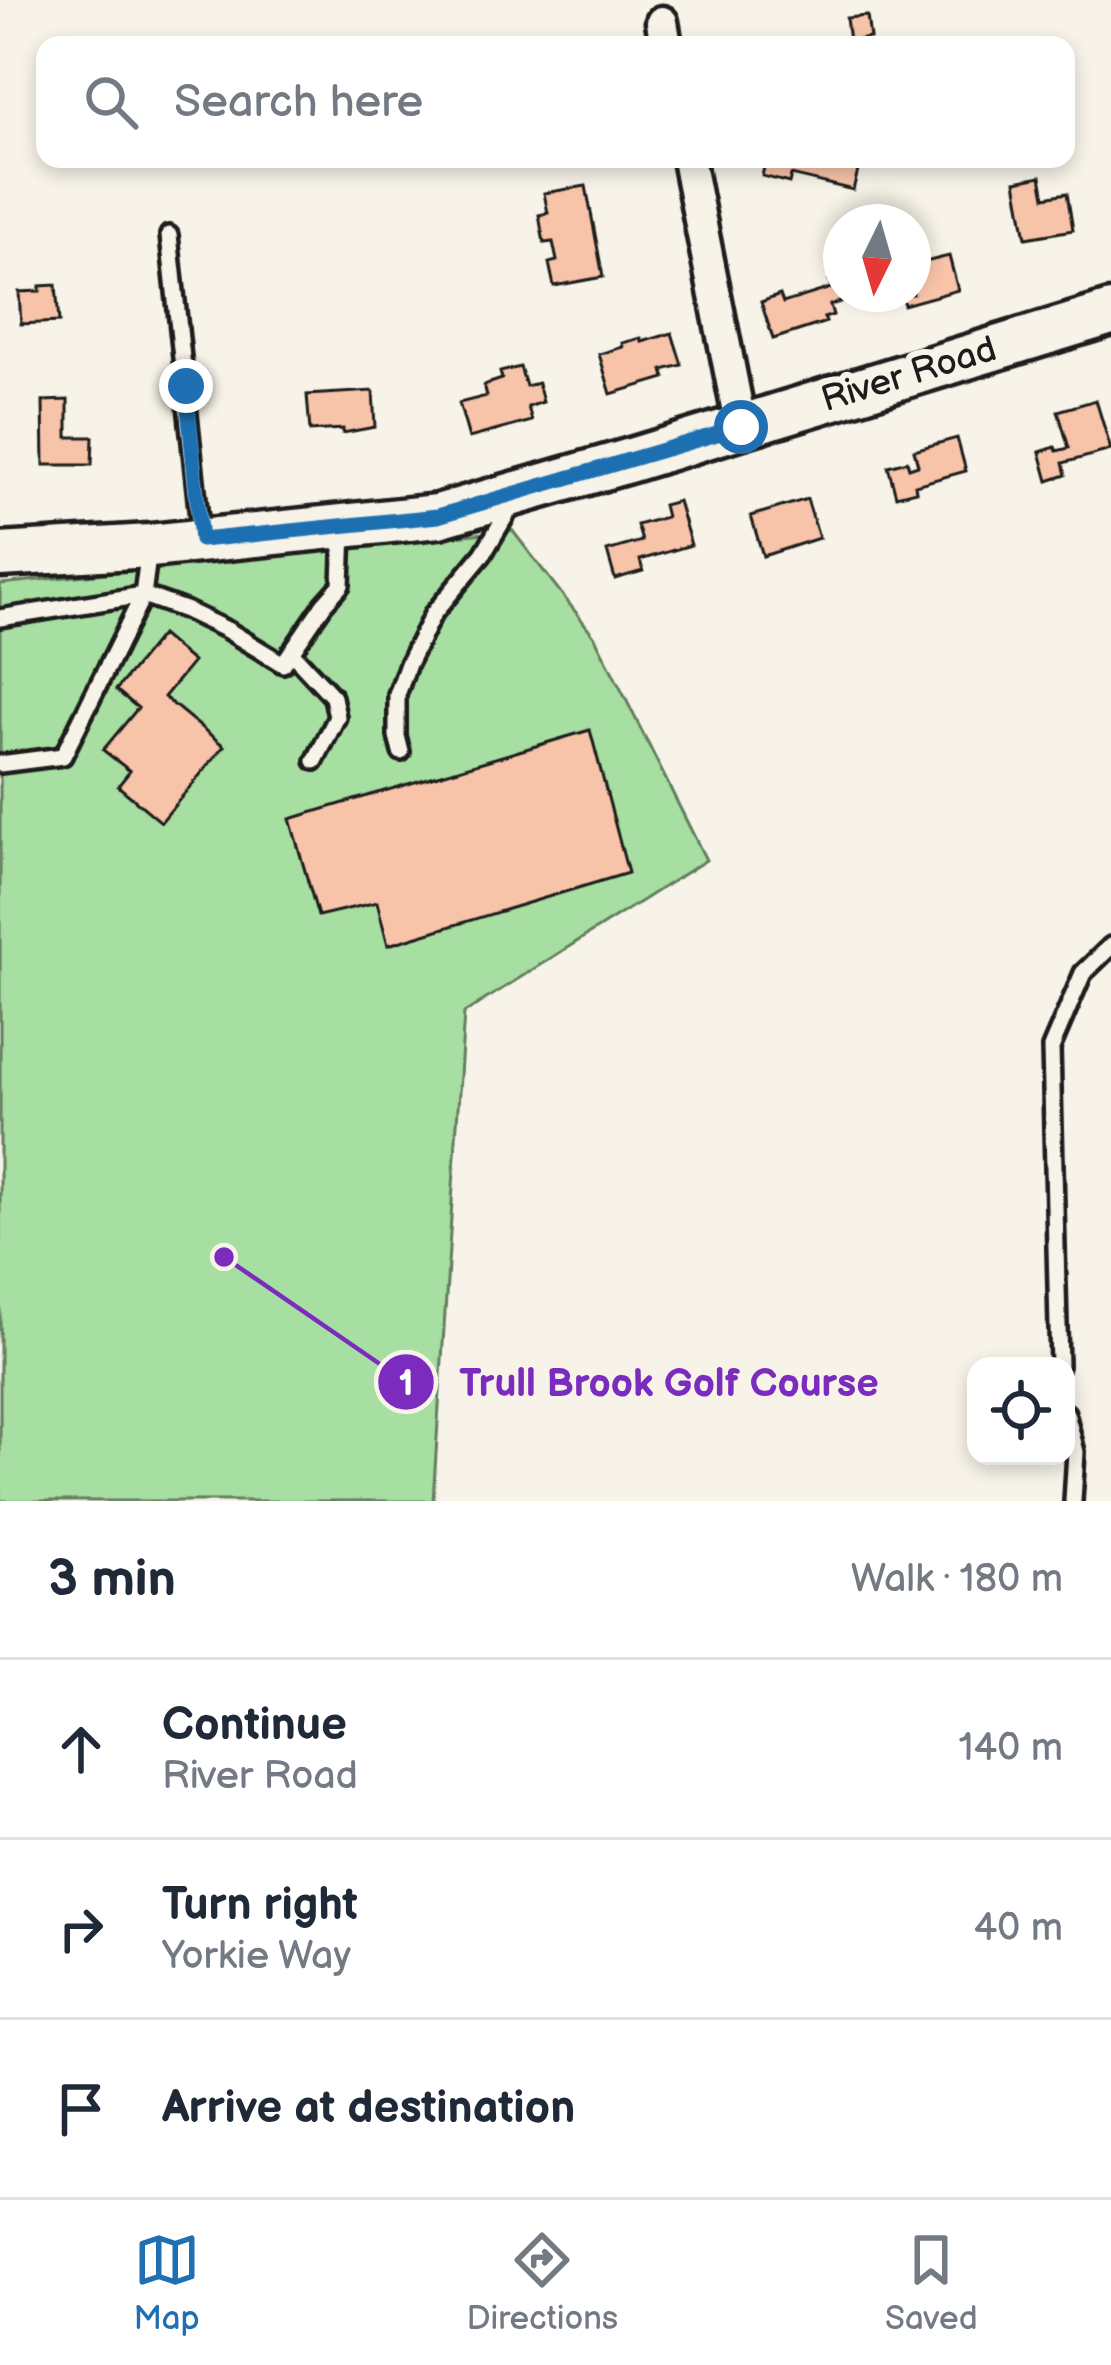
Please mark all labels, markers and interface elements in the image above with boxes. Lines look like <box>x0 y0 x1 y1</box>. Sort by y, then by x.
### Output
search box <box>36 36 1075 168</box>
icon: search <box>78 69 144 135</box>
text: Search here <box>174 75 423 130</box>
north arrow <box>823 204 931 312</box>
street label: River Road <box>816 328 1002 422</box>
route end <box>159 359 213 413</box>
route start <box>714 400 768 454</box>
callout: Trull Brook Golf Course <box>376 1345 903 1420</box>
map controls <box>967 1357 1075 1465</box>
button: locate <box>967 1357 1075 1465</box>
text: Trull Brook Golf Course <box>459 1361 879 1408</box>
text: 1 <box>398 1363 414 1406</box>
text: 3 min <box>48 1549 176 1610</box>
text: Walk · 180 m <box>851 1556 1063 1603</box>
text: Continue <box>162 1698 347 1753</box>
icon: ahead <box>48 1716 114 1782</box>
text: 140 m <box>958 1725 1063 1772</box>
text: River Road <box>162 1753 358 1800</box>
text: Turn right <box>162 1878 358 1933</box>
icon: right <box>48 1896 114 1962</box>
text: 40 m <box>973 1905 1063 1952</box>
text: Yorkie Way <box>162 1933 351 1980</box>
icon: arrive <box>48 2076 114 2142</box>
text: Arrive at destination <box>162 2081 575 2136</box>
tab: Map <box>133 2227 200 2339</box>
tab: Directions <box>466 2227 618 2339</box>
tab: Saved <box>885 2227 978 2339</box>

